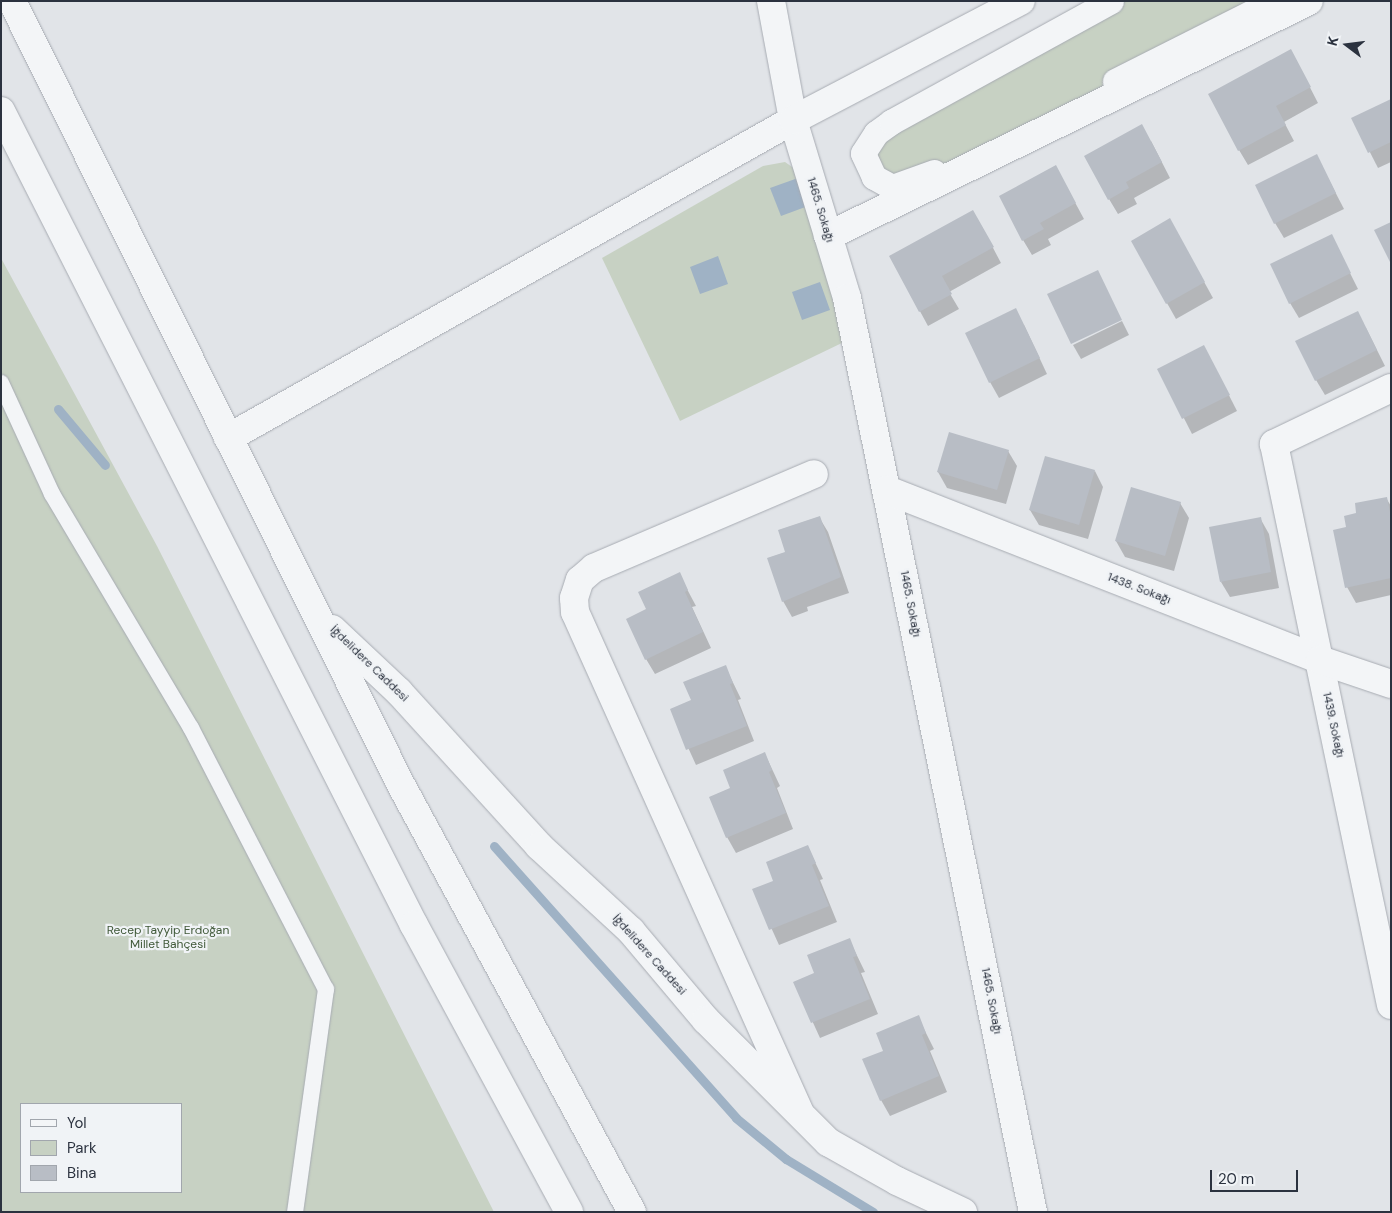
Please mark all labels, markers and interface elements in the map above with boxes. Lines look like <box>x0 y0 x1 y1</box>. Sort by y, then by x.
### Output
north arrow <box>1322 20 1372 70</box>
text: K <box>1323 34 1342 48</box>
street label: 1465. Sokağı <box>803 176 837 244</box>
street label: 1465. Sokağı <box>897 570 923 638</box>
street label: 1438. Sokağı <box>1105 570 1173 608</box>
street label: İğdelidere Caddesi <box>327 623 411 705</box>
street label: 1439. Sokağı <box>1319 691 1347 759</box>
street label: İğdelidere Caddesi <box>609 912 689 998</box>
park label: Recep Tayyip Erdoğan Millet Bahçesi <box>107 924 229 952</box>
street label: 1465. Sokağı <box>978 967 1004 1035</box>
legend <box>20 1103 182 1193</box>
text: Yol <box>67 1113 87 1133</box>
text: Park <box>67 1138 97 1158</box>
scale bar <box>1212 1160 1300 1192</box>
text: Bina <box>67 1163 96 1183</box>
text: 20 m <box>1218 1169 1254 1189</box>

